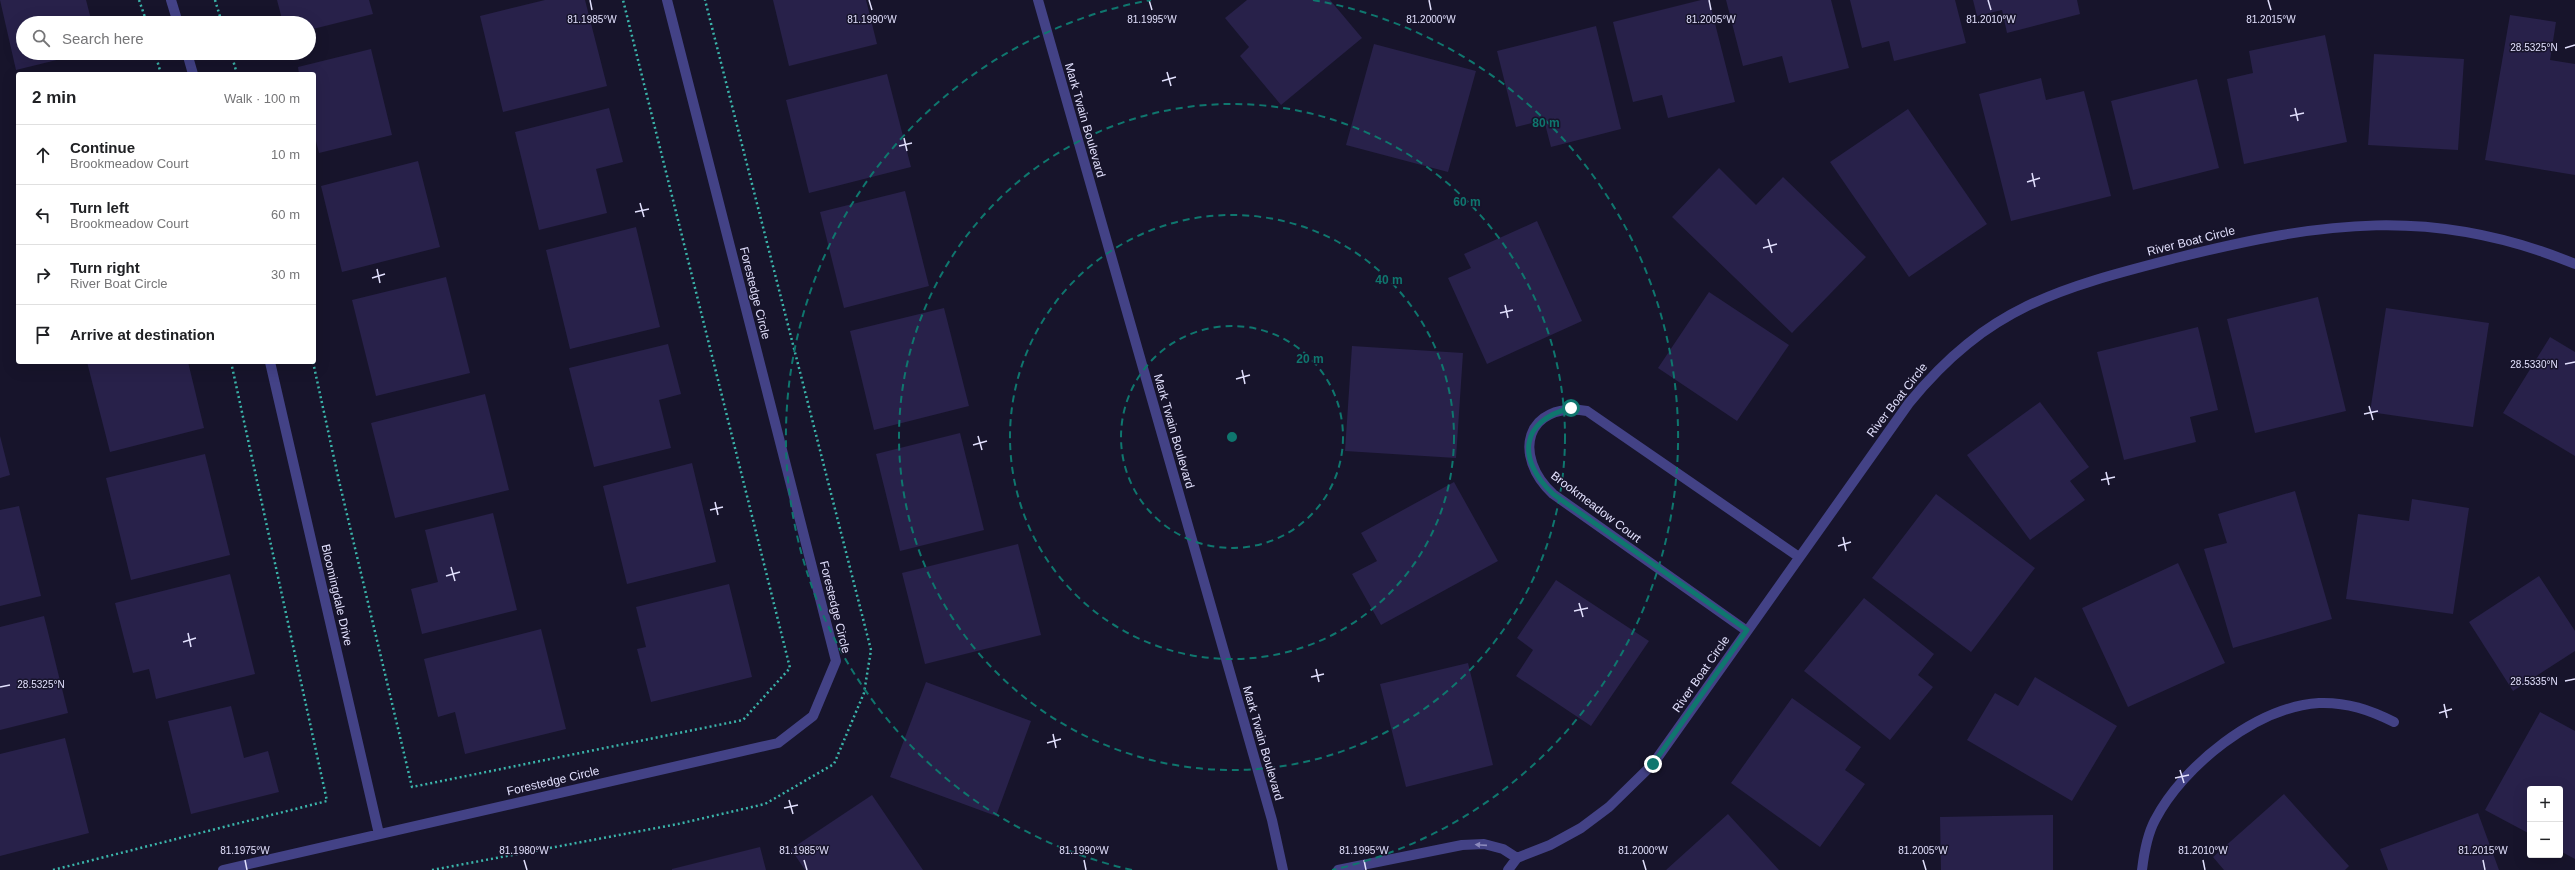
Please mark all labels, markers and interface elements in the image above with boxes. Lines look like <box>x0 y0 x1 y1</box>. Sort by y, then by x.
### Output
text: 81.1985°W <box>567 14 617 25</box>
text: 81.1990°W <box>847 14 897 25</box>
text: 81.1995°W <box>1127 14 1177 25</box>
text: 81.2000°W <box>1406 14 1456 25</box>
text: 81.2005°W <box>1686 14 1736 25</box>
text: 81.2010°W <box>1966 14 2016 25</box>
text: 81.2015°W <box>2246 14 2296 25</box>
search box <box>16 16 316 60</box>
icon: search <box>30 27 52 49</box>
text: Search here <box>62 30 144 47</box>
text: 28.5325°N <box>2510 42 2558 53</box>
street label: Mark Twain Boulevard <box>1062 61 1108 179</box>
text: 2 min <box>32 88 76 107</box>
text: Walk · 100 m <box>224 91 300 106</box>
text: 80 m <box>1532 116 1560 130</box>
text: Continue <box>70 139 135 156</box>
icon: ahead <box>32 144 54 166</box>
text: 10 m <box>271 147 300 162</box>
text: Brookmeadow Court <box>70 156 189 171</box>
text: 60 m <box>1453 195 1481 209</box>
text: Turn left <box>70 199 129 216</box>
icon: left <box>32 204 54 226</box>
text: 60 m <box>271 207 300 222</box>
text: Brookmeadow Court <box>70 216 189 231</box>
street label: River Boat Circle <box>2146 223 2237 259</box>
street label: Forestedge Circle <box>737 245 773 341</box>
text: Turn right <box>70 259 140 276</box>
icon: right <box>32 264 54 286</box>
text: 30 m <box>271 267 300 282</box>
text: 40 m <box>1375 273 1403 287</box>
text: River Boat Circle <box>70 276 168 291</box>
icon: arrive <box>32 324 54 346</box>
text: Arrive at destination <box>70 326 215 343</box>
text: 20 m <box>1296 352 1324 366</box>
text: 28.5330°N <box>2510 359 2558 370</box>
street label: River Boat Circle <box>1864 360 1930 440</box>
street label: Mark Twain Boulevard <box>1151 372 1197 490</box>
route start <box>1562 399 1580 417</box>
centre of rings <box>1225 430 1239 444</box>
street label: Brookmeadow Court <box>1548 468 1644 546</box>
street label: Bloomingdale Drive <box>318 543 356 648</box>
street label: Forestedge Circle <box>817 559 853 655</box>
street label: River Boat Circle <box>1669 633 1733 715</box>
text: 28.5335°N <box>2510 676 2558 687</box>
text: 28.5325°N <box>17 679 65 690</box>
street label: Mark Twain Boulevard <box>1240 684 1286 802</box>
route end <box>1644 755 1662 773</box>
street label: Forestedge Circle <box>505 763 601 798</box>
map controls <box>2527 786 2563 858</box>
button: + <box>2527 786 2563 822</box>
button: − <box>2527 822 2563 858</box>
one-way arrow <box>1475 841 1487 848</box>
text: 81.1975°W <box>220 845 270 856</box>
text: 81.1980°W <box>499 845 549 856</box>
text: 81.1985°W <box>779 845 829 856</box>
text: 81.1990°W <box>1059 845 1109 856</box>
text: 81.1995°W <box>1339 845 1389 856</box>
text: 81.2000°W <box>1618 845 1668 856</box>
text: 81.2005°W <box>1898 845 1948 856</box>
text: 81.2010°W <box>2178 845 2228 856</box>
text: 81.2015°W <box>2458 845 2508 856</box>

